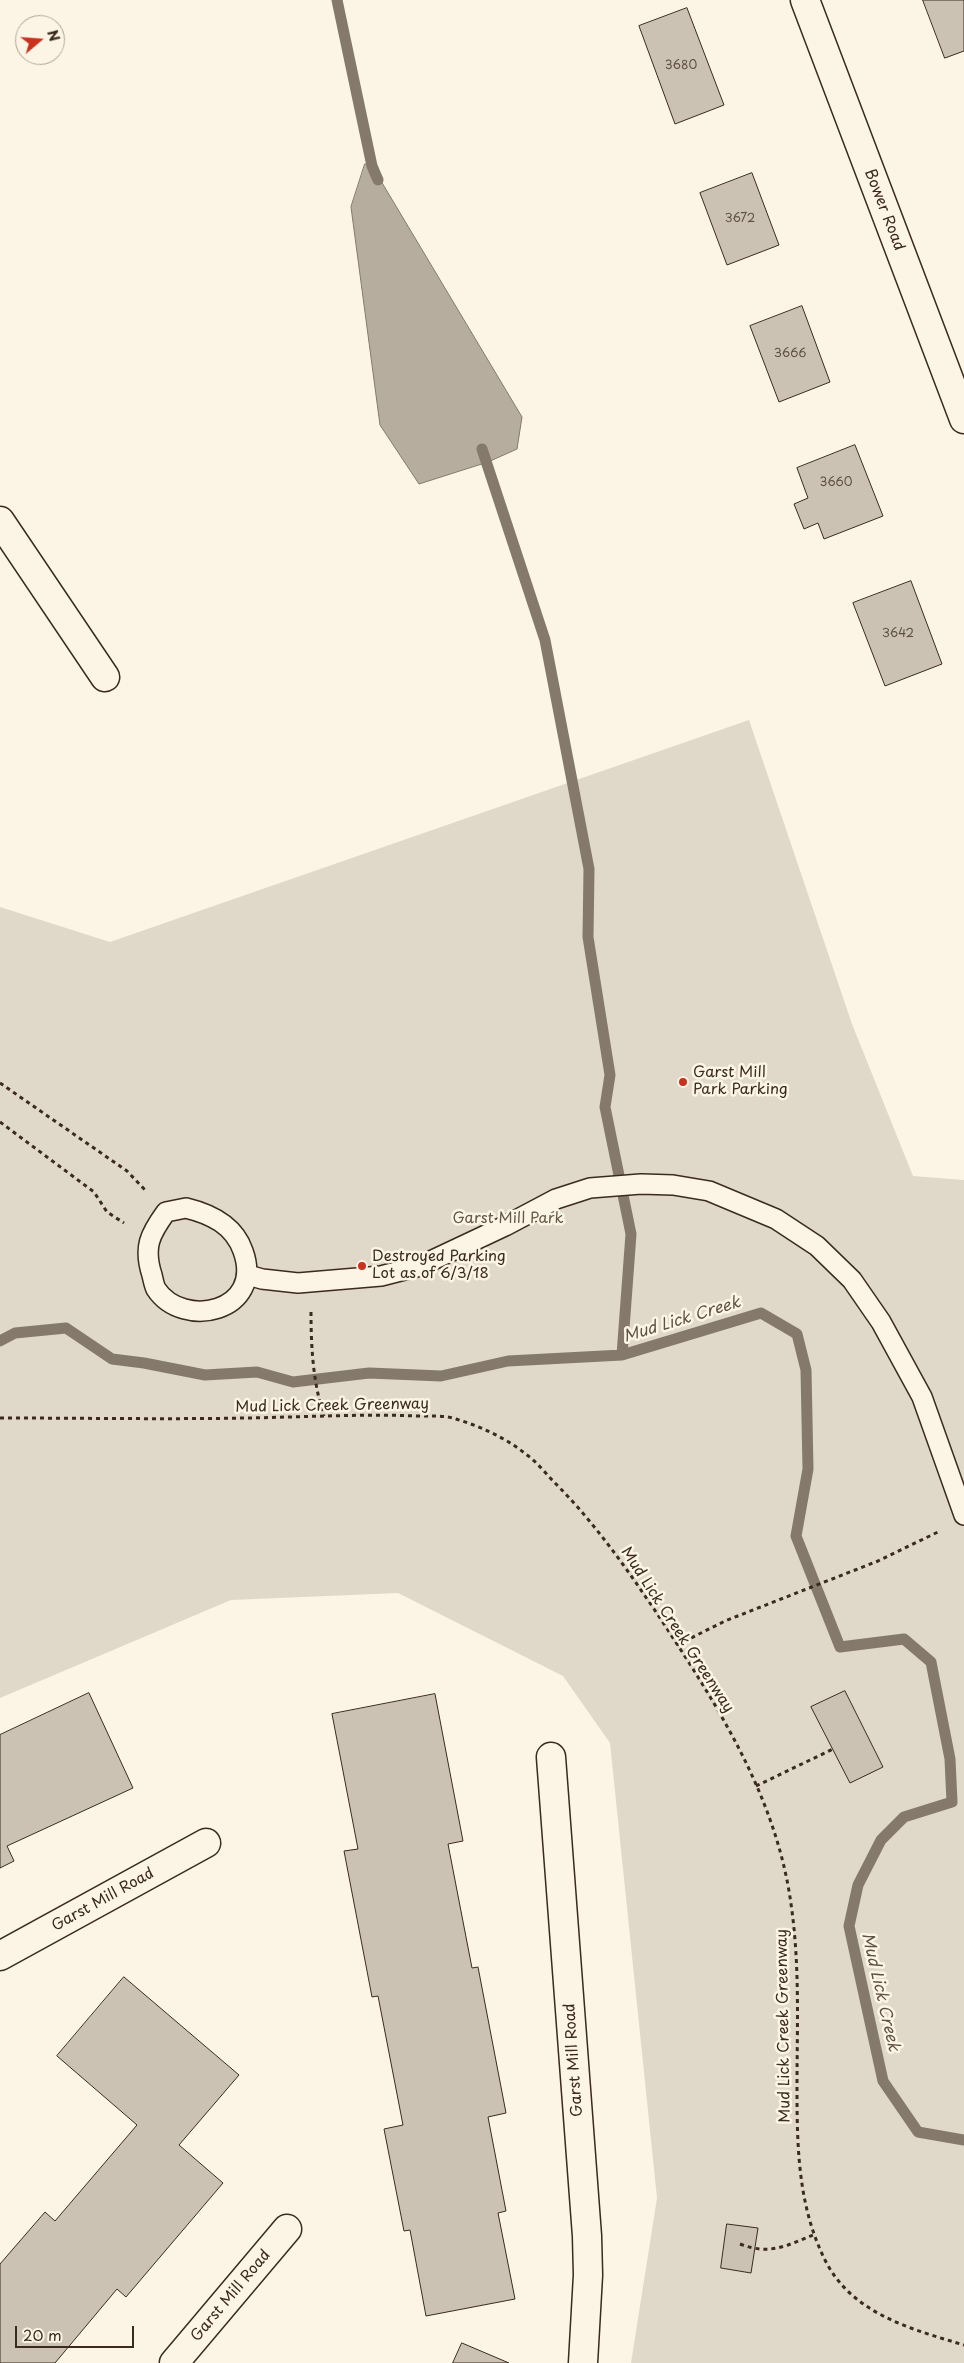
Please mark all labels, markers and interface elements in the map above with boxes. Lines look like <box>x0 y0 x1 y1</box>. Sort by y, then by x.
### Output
north arrow <box>15 15 65 65</box>
text: N <box>42 27 65 44</box>
house number: 3680 <box>665 59 697 73</box>
street label: Bower Road <box>860 167 908 253</box>
house number: 3672 <box>725 212 755 226</box>
house number: 3666 <box>774 347 806 361</box>
house number: 3660 <box>819 476 853 490</box>
house number: 3642 <box>882 627 914 641</box>
place label: Garst Mill Park Parking <box>693 1064 788 1099</box>
marker: Garst Mill Park Parking <box>677 1076 689 1088</box>
park label: Garst Mill Park <box>452 1210 564 1228</box>
place label: Destroyed Parking Lot as of 6/3/18 <box>372 1248 506 1283</box>
marker: Destroyed Parking Lot as of 6/3/18 <box>356 1260 368 1272</box>
water label: Mud Lick Creek <box>621 1293 743 1347</box>
street label: Mud Lick Creek Greenway <box>235 1395 429 1417</box>
street label: Mud Lick Creek Greenway <box>617 1544 737 1716</box>
street label: Garst Mill Road <box>49 1865 157 1935</box>
street label: Mud Lick Creek Greenway <box>773 1929 795 2123</box>
water label: Mud Lick Creek <box>857 1931 903 2053</box>
street label: Garst Mill Road <box>561 2003 587 2117</box>
street label: Garst Mill Road <box>188 2247 274 2345</box>
scale bar <box>18 2316 136 2348</box>
text: 20 m <box>23 2323 62 2346</box>

